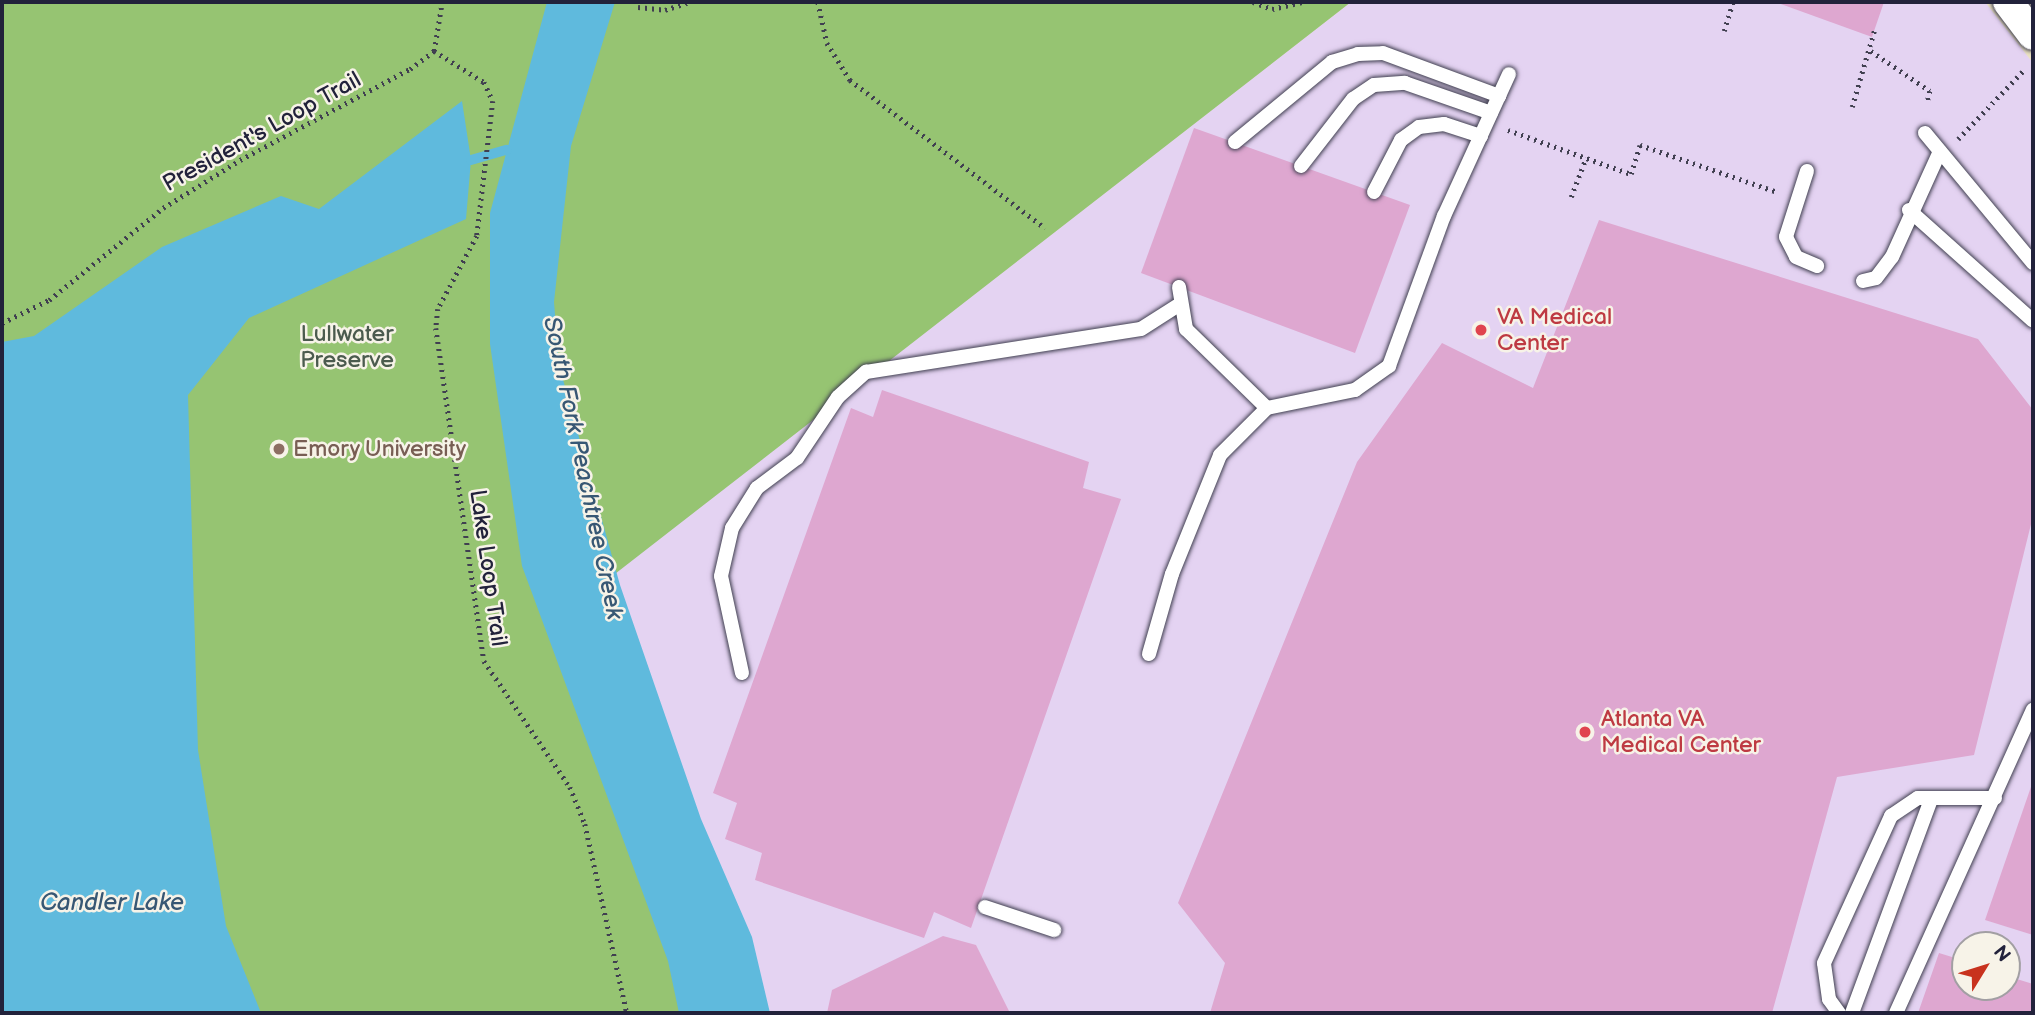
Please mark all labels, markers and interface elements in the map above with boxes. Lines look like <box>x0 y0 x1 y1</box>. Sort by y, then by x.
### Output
street label: President's Loop Trail <box>158 66 366 198</box>
place label: VA Medical Center <box>1497 303 1612 357</box>
water label: South Fork Peachtree Creek <box>537 314 629 622</box>
park label: Lullwater Preserve <box>300 320 394 374</box>
marker: VA Medical Center <box>1471 320 1491 340</box>
place label: Emory University <box>293 435 468 463</box>
marker: Emory University <box>271 441 287 457</box>
street label: Lake Loop Trail <box>463 488 513 648</box>
place label: Atlanta VA Medical Center <box>1601 705 1761 759</box>
marker: Atlanta VA Medical Center <box>1575 722 1595 742</box>
water label: Candler Lake <box>40 889 184 917</box>
north arrow <box>1951 931 2021 1001</box>
text: N <box>1988 941 2015 967</box>

